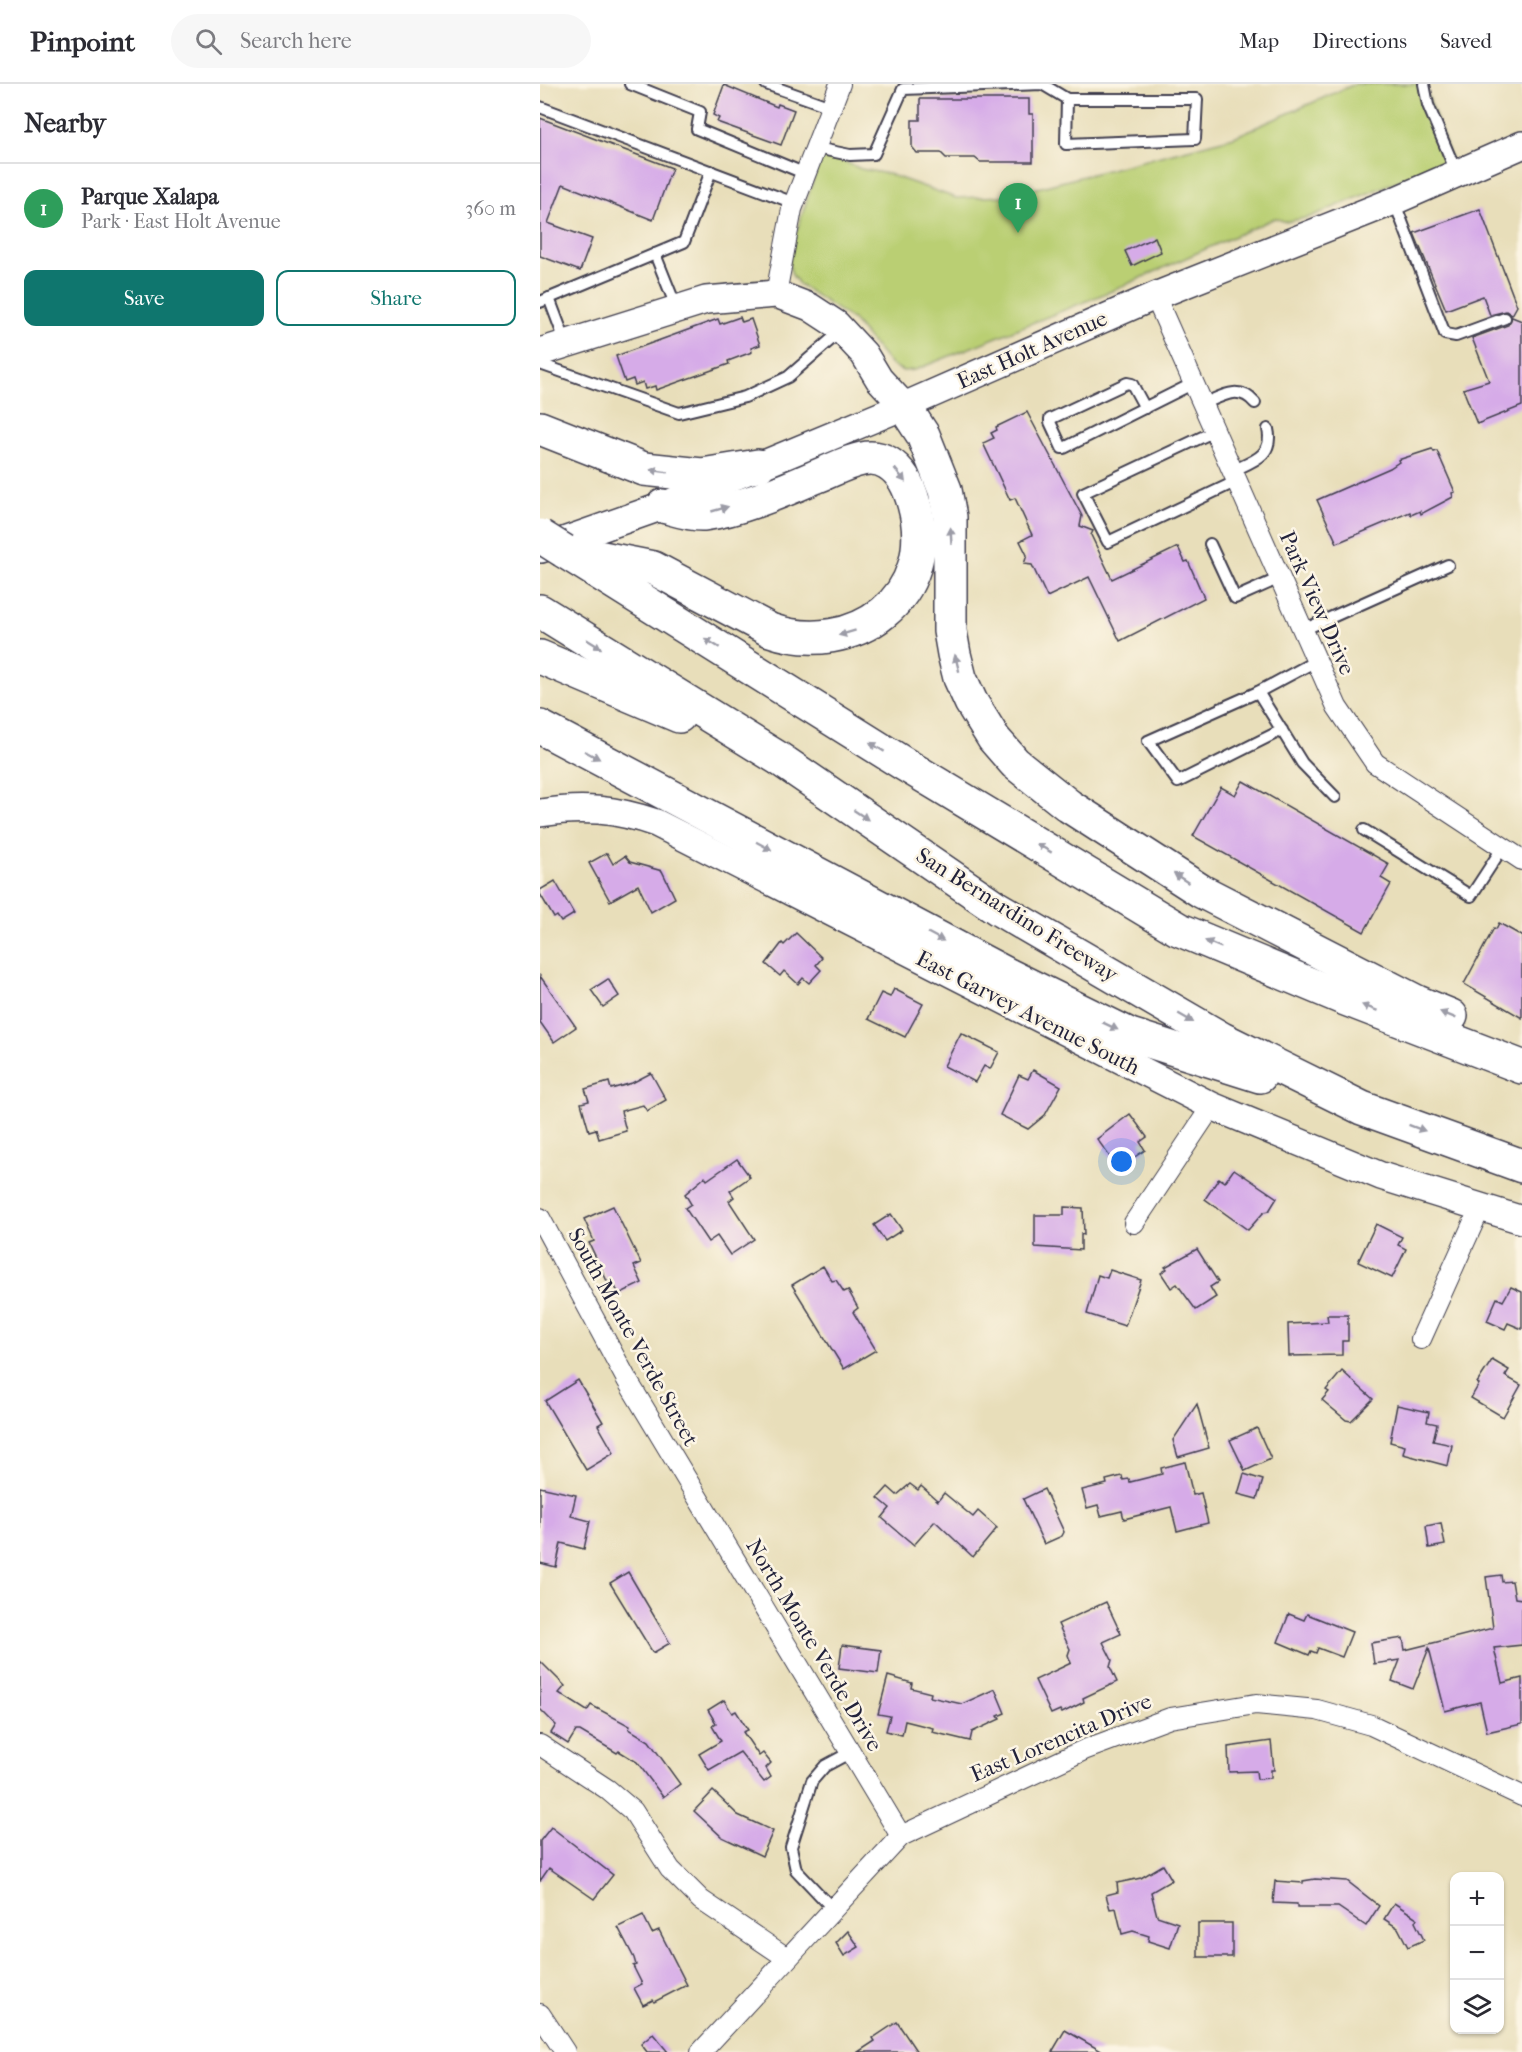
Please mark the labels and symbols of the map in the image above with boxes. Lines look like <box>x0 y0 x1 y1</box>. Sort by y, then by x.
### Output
pin: 1 <box>998 184 1038 233</box>
street label: East Holt Avenue <box>953 305 1111 395</box>
one-way arrow <box>649 466 668 475</box>
one-way arrow <box>893 467 906 483</box>
one-way arrow <box>711 504 729 513</box>
one-way arrow <box>947 527 956 546</box>
street label: Park View Drive <box>1274 527 1360 679</box>
one-way arrow <box>838 629 856 638</box>
one-way arrow <box>704 637 720 648</box>
one-way arrow <box>586 639 602 650</box>
one-way arrow <box>951 654 961 672</box>
one-way arrow <box>869 742 885 753</box>
one-way arrow <box>583 750 600 760</box>
one-way arrow <box>853 809 869 820</box>
one-way arrow <box>756 841 773 851</box>
street label: San Bernardino Freeway <box>911 842 1124 988</box>
one-way arrow <box>1036 843 1052 854</box>
one-way arrow <box>1173 873 1189 884</box>
one-way arrow <box>928 932 945 942</box>
one-way arrow <box>1205 939 1222 948</box>
street label: East Garvey Avenue South <box>912 945 1145 1081</box>
one-way arrow <box>1360 1003 1378 1013</box>
one-way arrow <box>1439 1009 1457 1019</box>
one-way arrow <box>1178 1013 1194 1024</box>
one-way arrow <box>1102 1021 1119 1030</box>
one-way arrow <box>1408 1123 1426 1133</box>
your location <box>1107 1147 1136 1176</box>
street label: South Monte Verde Street <box>562 1223 704 1451</box>
street label: North Monte Verde Drive <box>740 1534 888 1756</box>
street label: East Lorencita Drive <box>967 1688 1155 1788</box>

